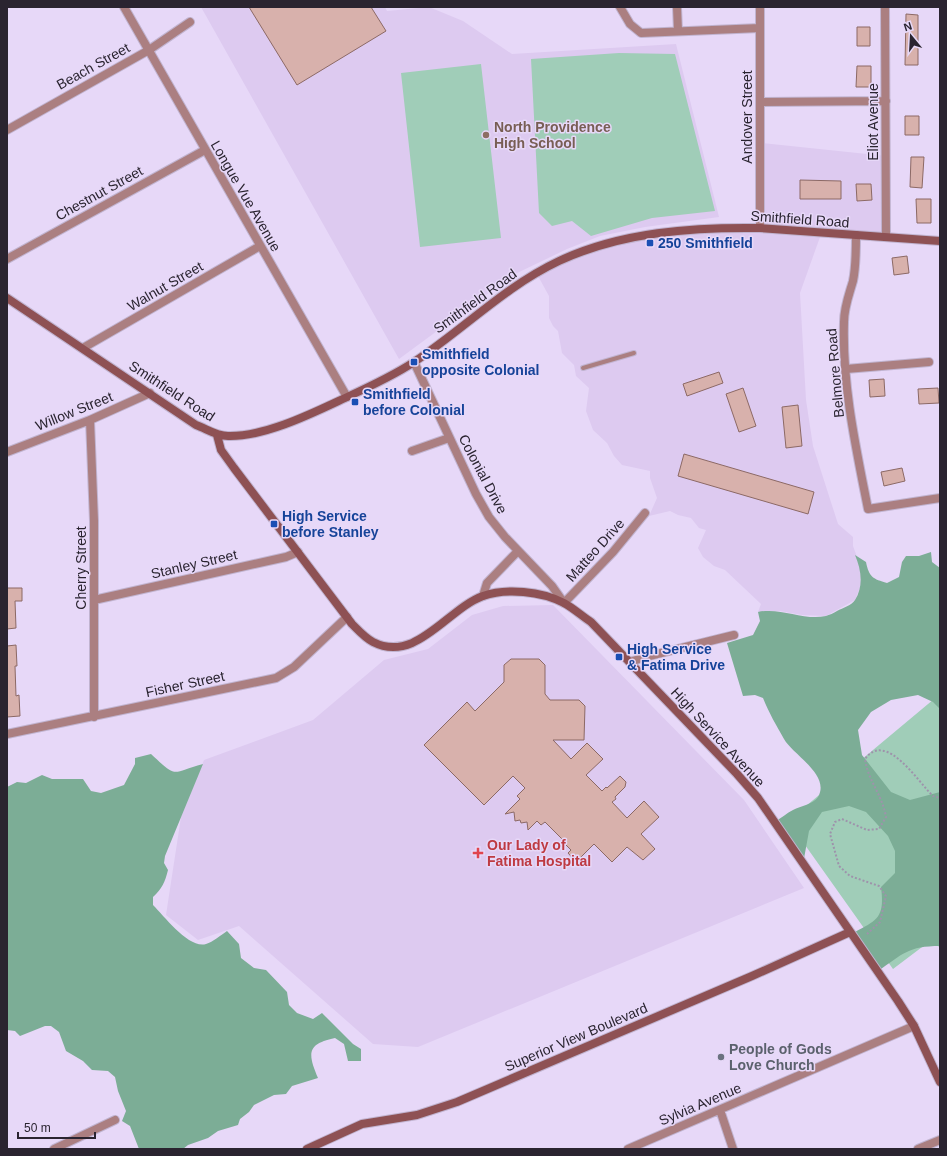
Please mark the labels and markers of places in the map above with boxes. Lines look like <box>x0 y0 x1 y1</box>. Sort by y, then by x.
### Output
place label: North Providence High School <box>494 119 611 151</box>
marker: North Providence High School <box>481 130 491 140</box>
place label: 250 Smithfield <box>658 235 753 251</box>
marker: 250 Smithfield <box>645 238 655 248</box>
place label: Smithfield opposite Colonial <box>422 346 539 378</box>
marker: Smithfield opposite Colonial <box>409 357 419 367</box>
place label: Smithfield before Colonial <box>363 386 465 418</box>
marker: Smithfield before Colonial <box>350 397 360 407</box>
place label: High Service before Stanley <box>282 508 379 540</box>
marker: High Service before Stanley <box>269 519 279 529</box>
place label: High Service & Fatima Drive <box>627 641 725 673</box>
marker: High Service & Fatima Drive <box>614 652 624 662</box>
place label: Our Lady of Fatima Hospital <box>487 837 591 869</box>
marker: Our Lady of Fatima Hospital <box>472 847 484 859</box>
place label: People of Gods Love Church <box>729 1041 832 1073</box>
marker: People of Gods Love Church <box>716 1052 726 1062</box>

